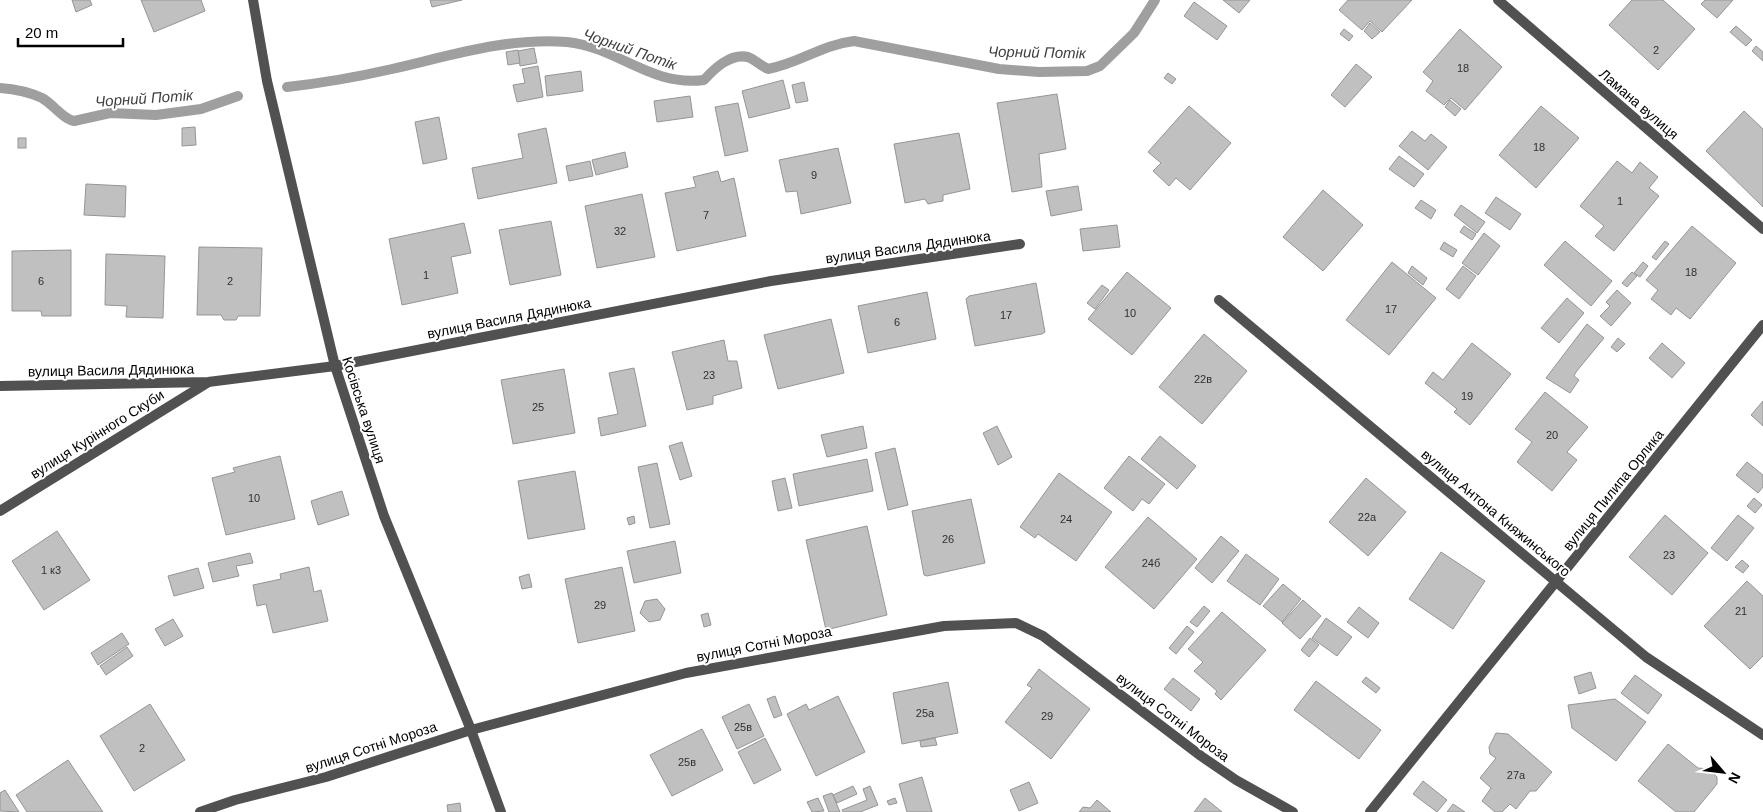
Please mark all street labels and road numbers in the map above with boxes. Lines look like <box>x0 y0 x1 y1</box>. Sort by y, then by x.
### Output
street label: Ламана вулиця <box>1596 65 1682 143</box>
street label: вулиця Василя Дядинюка <box>825 227 992 267</box>
street label: вулиця Василя Дядинюка <box>426 294 592 342</box>
street label: Косівська вулиця <box>339 355 389 465</box>
street label: вулиця Василя Дядинюка <box>28 361 195 379</box>
street label: вулиця Курінного Скуби <box>27 386 167 482</box>
street label: вулиця Пилипа Орлика <box>1559 426 1667 554</box>
street label: вулиця Антона Княжинського <box>1418 446 1574 580</box>
street label: вулиця Сотні Мороза <box>695 623 833 665</box>
street label: вулиця Сотні Мороза <box>1113 669 1233 765</box>
street label: вулиця Сотні Мороза <box>303 718 439 776</box>

